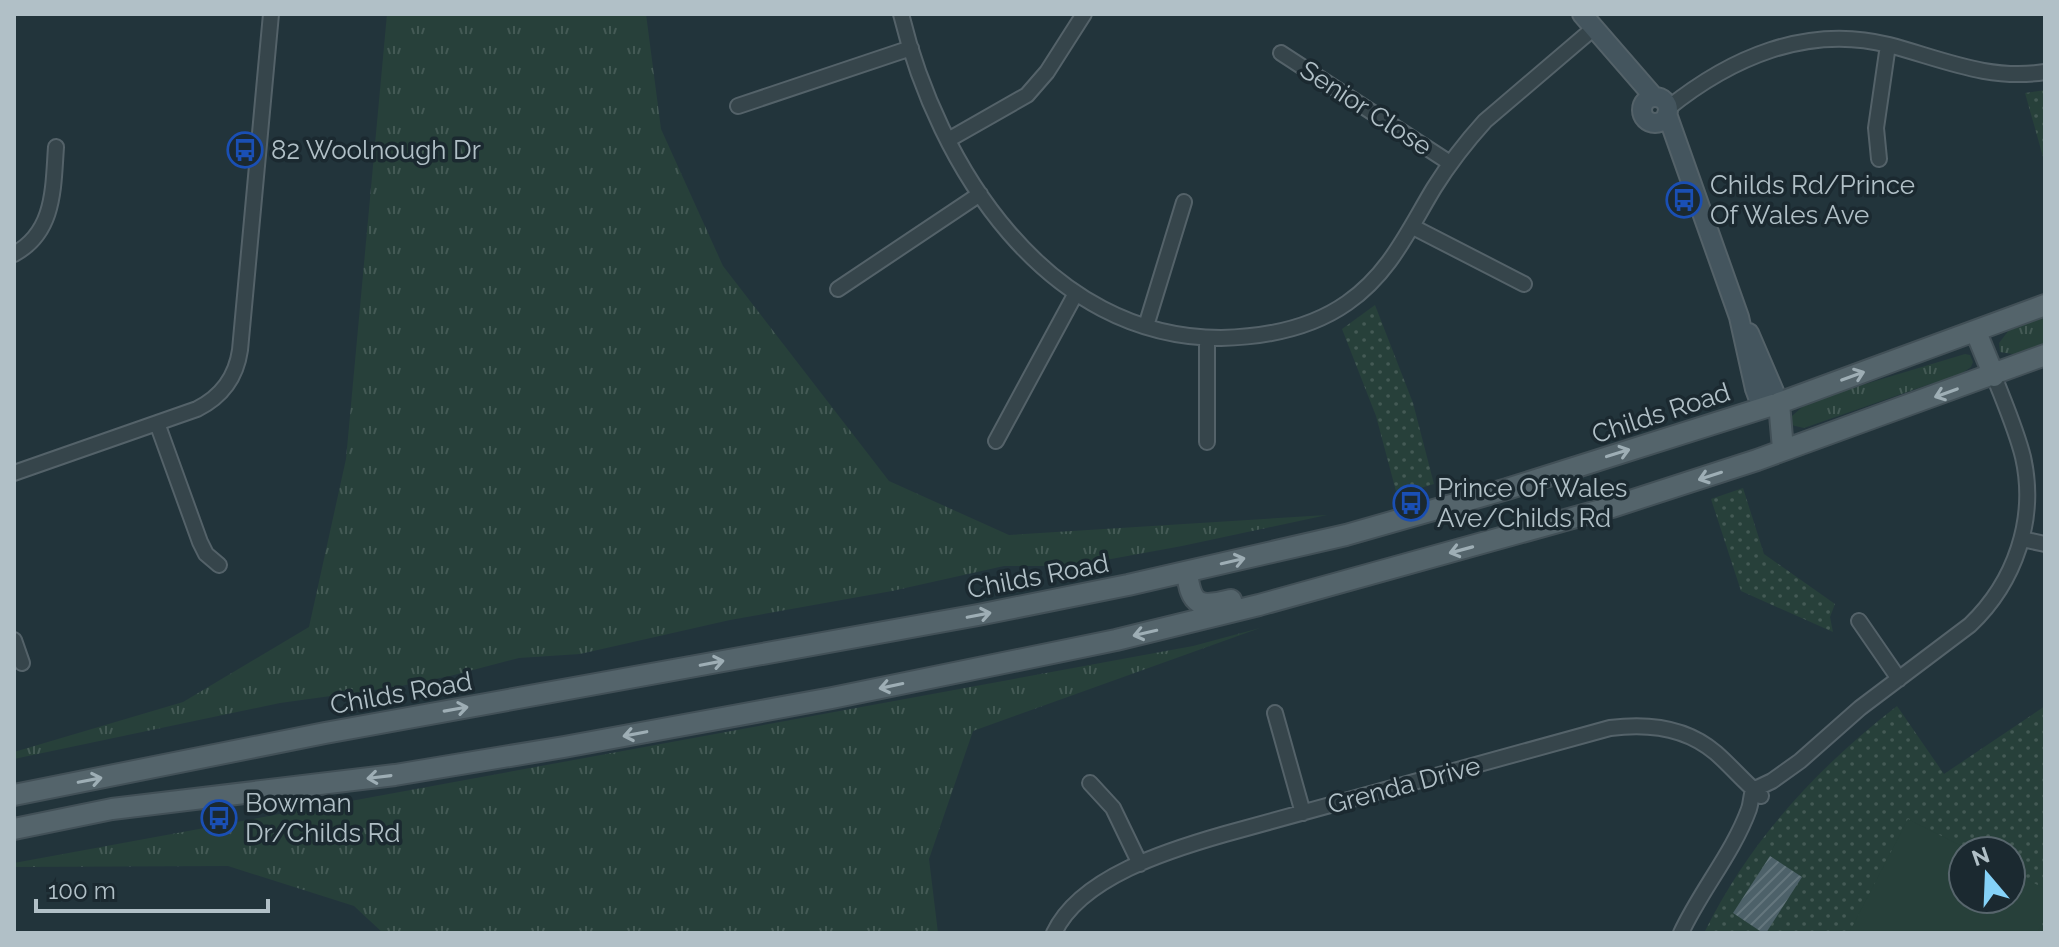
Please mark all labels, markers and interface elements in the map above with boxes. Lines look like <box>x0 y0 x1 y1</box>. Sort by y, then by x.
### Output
street label: Senior Close <box>1295 54 1437 162</box>
bus stop icon: 82 Woolnough Dr <box>226 131 264 169</box>
place label: 82 Woolnough Dr <box>271 135 481 165</box>
place label: Childs Rd/Prince Of Wales Ave <box>1710 170 1915 230</box>
bus stop icon: Childs Rd/Prince Of Wales Ave <box>1665 181 1703 219</box>
one-way arrow <box>1840 368 1864 382</box>
street label: Childs Road <box>1588 377 1734 449</box>
one-way arrow <box>1934 387 1959 401</box>
one-way arrow <box>1605 445 1630 460</box>
one-way arrow <box>1698 469 1723 484</box>
place label: Prince Of Wales Ave/Childs Rd <box>1437 473 1627 533</box>
bus stop icon: Prince Of Wales Ave/Childs Rd <box>1392 484 1430 522</box>
one-way arrow <box>1448 544 1474 559</box>
street label: Childs Road <box>965 548 1111 604</box>
one-way arrow <box>1220 553 1245 568</box>
one-way arrow <box>965 606 991 621</box>
one-way arrow <box>1133 626 1158 641</box>
one-way arrow <box>698 655 724 670</box>
street label: Childs Road <box>328 666 474 720</box>
one-way arrow <box>878 679 904 694</box>
one-way arrow <box>443 701 468 716</box>
one-way arrow <box>623 727 648 742</box>
street label: Grenda Drive <box>1324 750 1484 820</box>
one-way arrow <box>366 769 393 784</box>
one-way arrow <box>77 772 103 787</box>
place label: Bowman Dr/Childs Rd <box>245 788 400 848</box>
bus stop icon: Bowman Dr/Childs Rd <box>200 799 238 837</box>
north arrow <box>1947 835 2027 915</box>
text: N <box>1968 841 1993 871</box>
scale bar <box>36 863 268 913</box>
text: 100 m <box>48 876 116 905</box>

